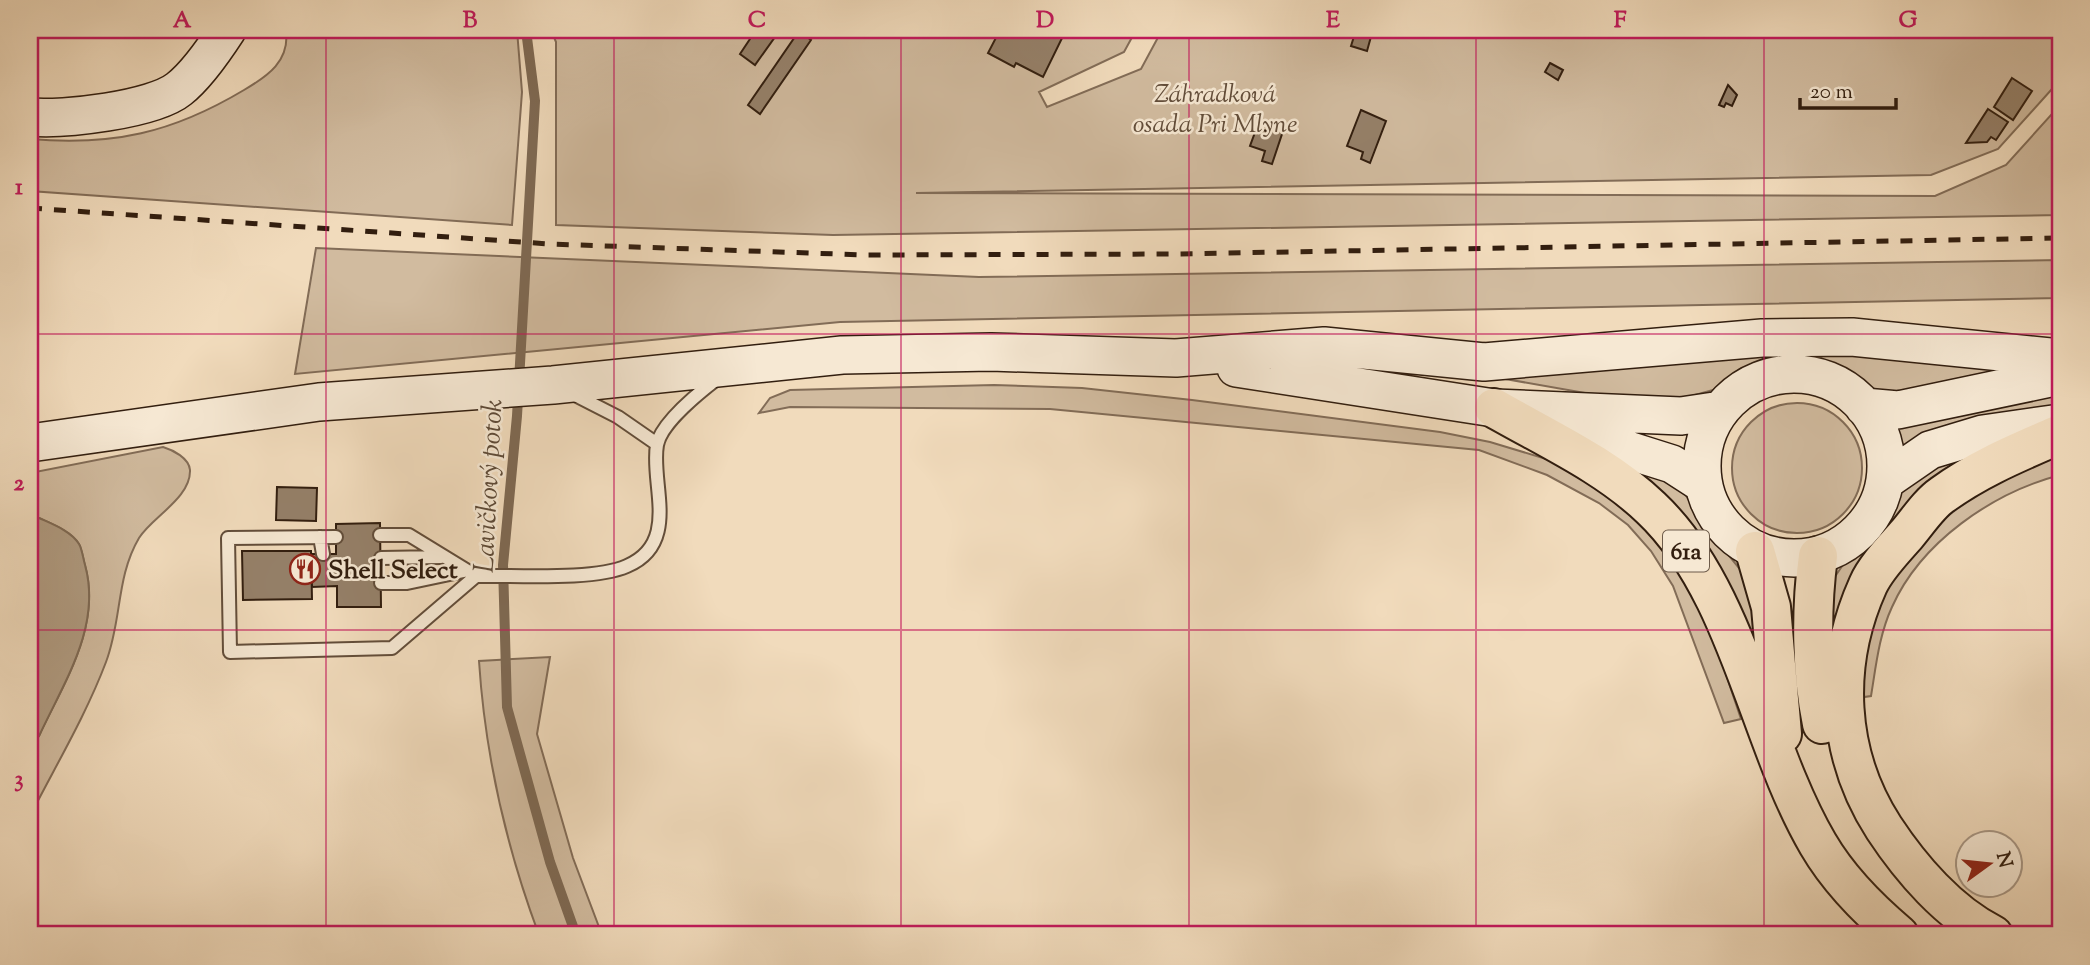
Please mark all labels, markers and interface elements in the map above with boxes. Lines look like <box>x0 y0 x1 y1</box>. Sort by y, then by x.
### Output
text: A <box>173 5 192 38</box>
text: B <box>463 5 478 38</box>
text: C <box>748 5 766 38</box>
text: D <box>1036 5 1054 38</box>
text: E <box>1326 5 1340 38</box>
text: F <box>1614 5 1627 38</box>
text: G <box>1899 5 1918 38</box>
scale bar <box>1800 66 1896 110</box>
park label: Záhradková osada Pri Mlyne <box>1133 77 1297 144</box>
text: 20 m <box>1810 78 1853 108</box>
text: 1 <box>15 172 23 205</box>
water label: Lavičkový potok <box>465 398 515 574</box>
text: 2 <box>14 468 25 501</box>
road number: 61a <box>1663 530 1709 572</box>
restaurant icon: Shell Select <box>288 552 322 586</box>
place label: Shell Select <box>328 553 458 590</box>
text: 3 <box>14 764 24 797</box>
north arrow <box>1954 828 2024 898</box>
text: N <box>1988 849 2018 871</box>

